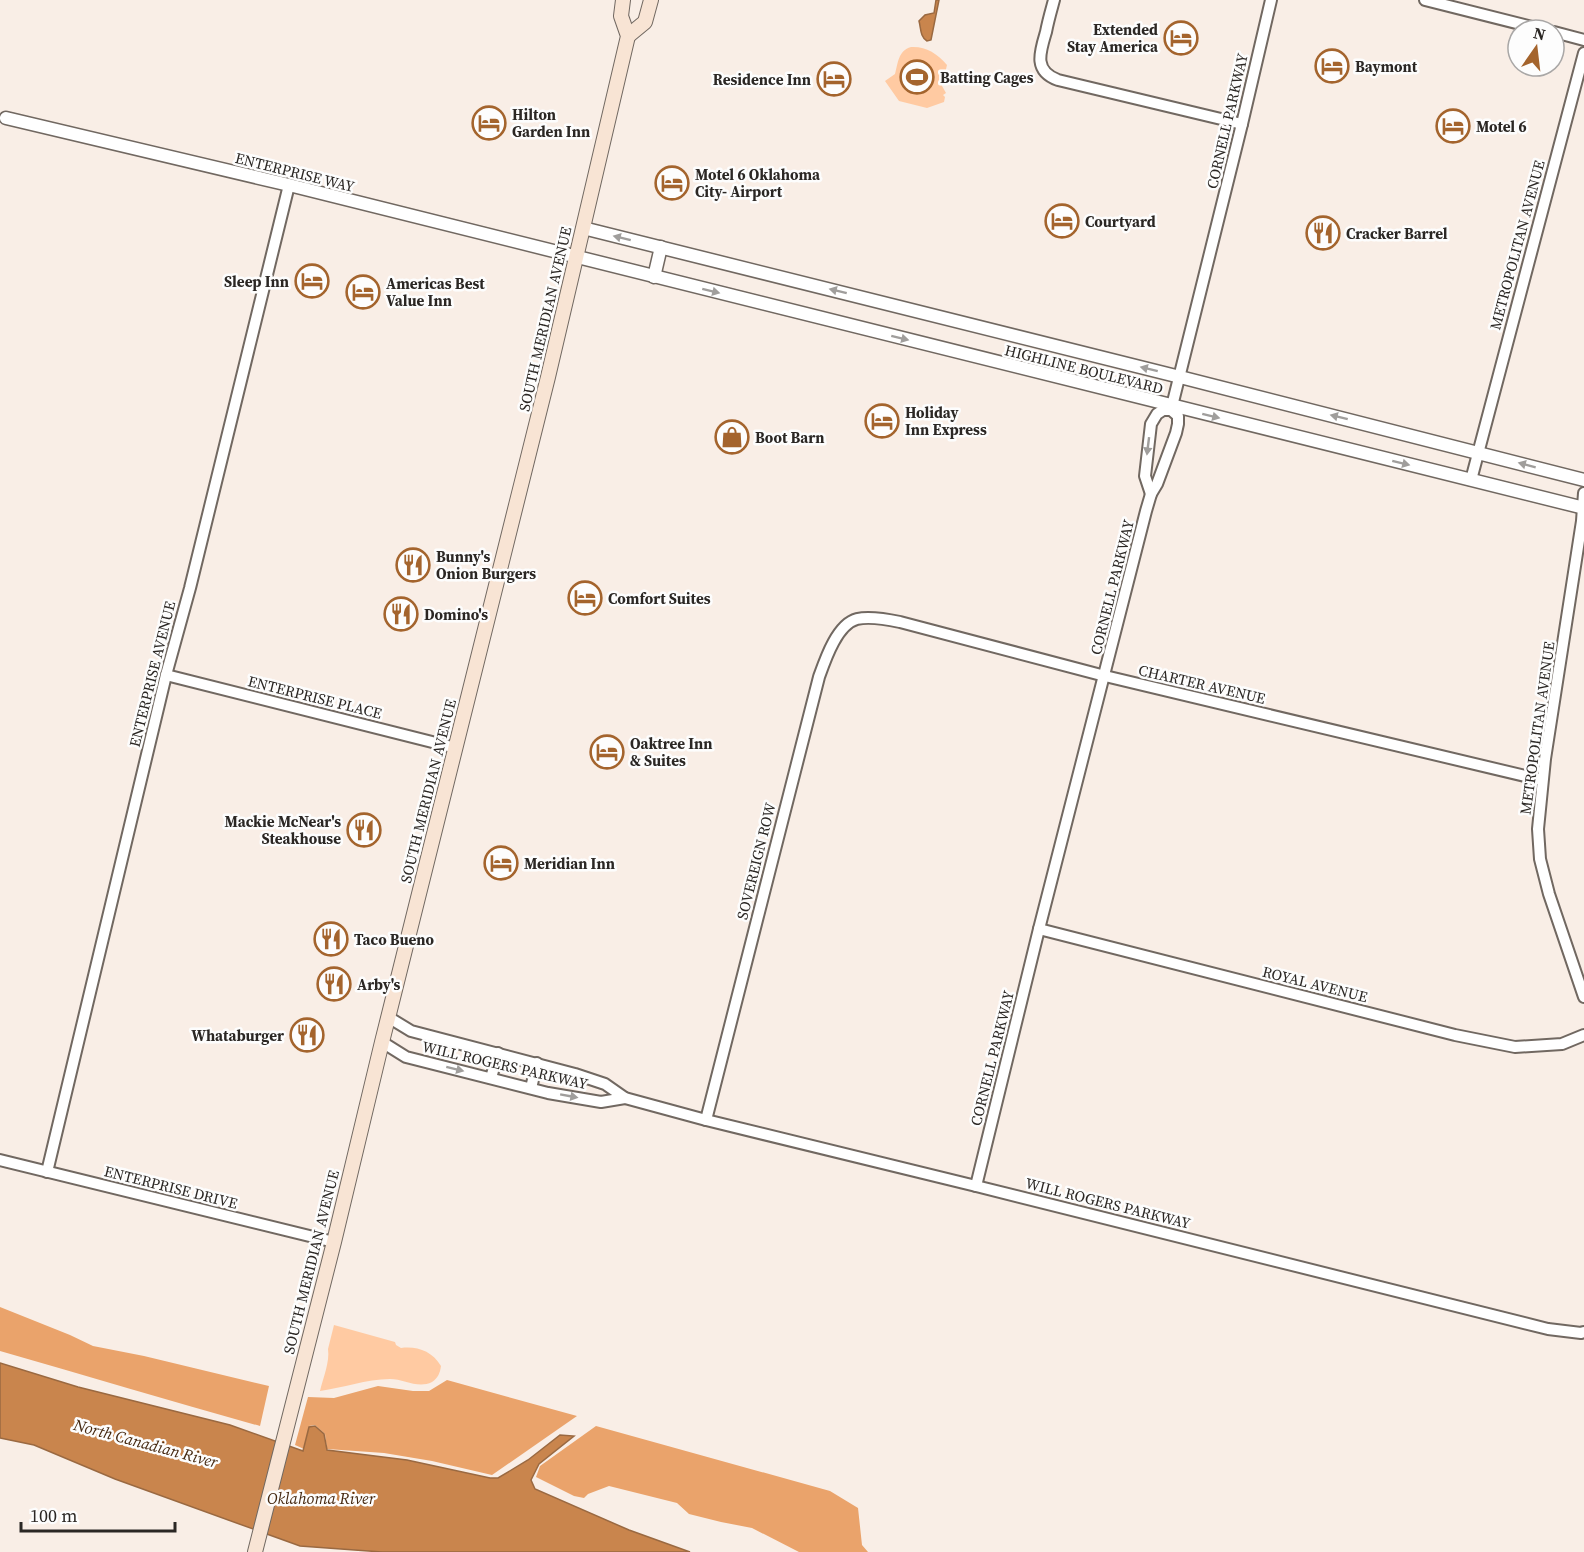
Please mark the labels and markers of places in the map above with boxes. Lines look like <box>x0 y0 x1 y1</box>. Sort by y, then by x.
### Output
place label: Extended Stay America <box>1067 19 1159 57</box>
hotel icon: Extended Stay America <box>1163 20 1199 56</box>
hotel icon: Baymont <box>1314 48 1350 84</box>
place label: Baymont <box>1355 56 1418 77</box>
sports icon: Batting Cages <box>899 59 935 95</box>
hotel icon: Residence Inn <box>816 61 852 97</box>
place label: Batting Cages <box>940 67 1034 88</box>
place label: Residence Inn <box>713 69 811 90</box>
place label: Hilton Garden Inn <box>512 104 590 142</box>
hotel icon: Hilton Garden Inn <box>471 105 507 141</box>
hotel icon: Motel 6 <box>1435 108 1471 144</box>
place label: Motel 6 <box>1476 116 1527 137</box>
place label: Motel 6 Oklahoma City- Airport <box>695 164 821 202</box>
hotel icon: Motel 6 Oklahoma City- Airport <box>654 165 690 201</box>
hotel icon: Courtyard <box>1044 203 1080 239</box>
place label: Courtyard <box>1085 211 1156 232</box>
restaurant icon: Cracker Barrel <box>1305 215 1341 251</box>
place label: Cracker Barrel <box>1346 223 1448 244</box>
hotel icon: Sleep Inn <box>294 263 330 299</box>
place label: Sleep Inn <box>224 271 289 292</box>
place label: Americas Best Value Inn <box>386 273 485 311</box>
hotel icon: Americas Best Value Inn <box>345 274 381 310</box>
place label: Holiday Inn Express <box>905 402 987 440</box>
hotel icon: Holiday Inn Express <box>864 403 900 439</box>
shop icon: Boot Barn <box>714 419 750 455</box>
place label: Boot Barn <box>755 427 824 448</box>
place label: Bunny's Onion Burgers <box>436 546 536 584</box>
restaurant icon: Bunny's Onion Burgers <box>395 547 431 583</box>
hotel icon: Comfort Suites <box>567 580 603 616</box>
place label: Comfort Suites <box>608 588 711 609</box>
restaurant icon: Domino's <box>383 596 419 632</box>
place label: Domino's <box>424 604 488 625</box>
place label: Oaktree Inn & Suites <box>630 733 713 771</box>
hotel icon: Oaktree Inn & Suites <box>589 734 625 770</box>
place label: Mackie McNear's Steakhouse <box>225 811 341 849</box>
restaurant icon: Mackie McNear's Steakhouse <box>346 812 382 848</box>
hotel icon: Meridian Inn <box>483 845 519 881</box>
place label: Meridian Inn <box>524 853 615 874</box>
restaurant icon: Taco Bueno <box>313 921 349 957</box>
place label: Taco Bueno <box>354 929 435 950</box>
restaurant icon: Arby's <box>316 966 352 1002</box>
place label: Arby's <box>357 974 400 995</box>
restaurant icon: Whataburger <box>289 1017 325 1053</box>
place label: Whataburger <box>191 1025 284 1046</box>

